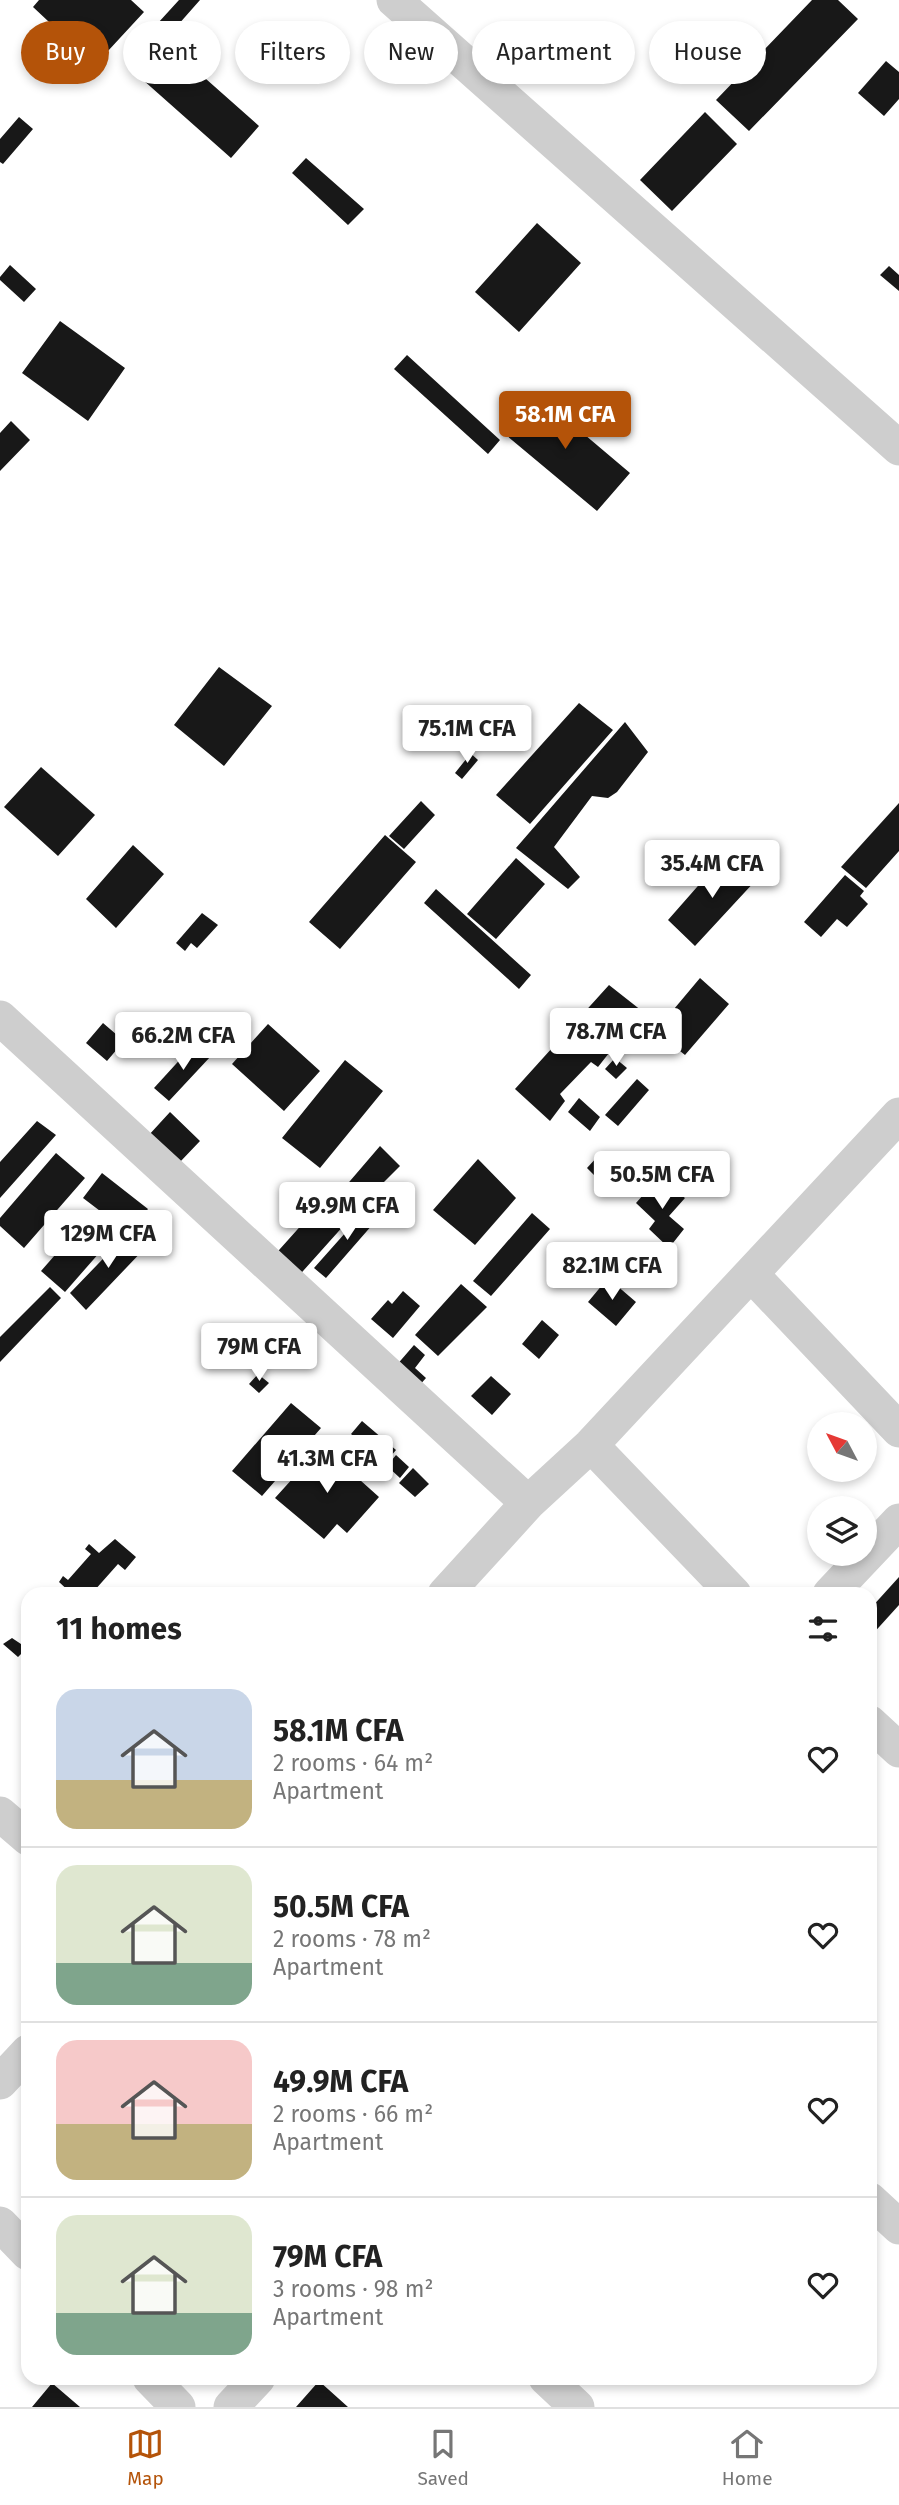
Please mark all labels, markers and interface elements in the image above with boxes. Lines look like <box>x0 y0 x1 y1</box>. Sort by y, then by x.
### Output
chip: Buy <box>21 21 109 84</box>
chip: Rent <box>123 21 221 84</box>
chip: Filters <box>235 21 350 84</box>
chip: New <box>364 21 458 84</box>
chip: Apartment <box>472 21 635 84</box>
chip: House <box>649 21 766 84</box>
pin: 58.1M CFA <box>485 392 645 451</box>
text: 58.1M CFA <box>515 400 615 428</box>
pin: 75.1M CFA <box>387 706 547 765</box>
text: 75.1M CFA <box>418 714 516 742</box>
pin: 35.4M CFA <box>632 841 792 900</box>
text: 35.4M CFA <box>661 849 763 877</box>
pin: 78.7M CFA <box>536 1009 696 1068</box>
pin: 66.2M CFA <box>103 1012 263 1072</box>
text: 78.7M CFA <box>566 1017 666 1045</box>
text: 66.2M CFA <box>131 1021 235 1049</box>
pin: 50.5M CFA <box>582 1152 742 1211</box>
text: 50.5M CFA <box>610 1160 714 1188</box>
pin: 49.9M CFA <box>267 1182 427 1242</box>
text: 49.9M CFA <box>295 1191 399 1219</box>
pin: 129M CFA <box>36 1210 180 1270</box>
text: 129M CFA <box>60 1219 156 1247</box>
pin: 82.1M CFA <box>532 1242 692 1302</box>
text: 82.1M CFA <box>562 1251 662 1279</box>
pin: 79M CFA <box>194 1324 324 1383</box>
text: 79M CFA <box>217 1332 301 1360</box>
north arrow <box>807 1412 877 1482</box>
map controls <box>807 1412 877 1566</box>
pin: 41.3M CFA <box>247 1436 407 1495</box>
text: 41.3M CFA <box>277 1444 377 1472</box>
button: layers <box>807 1496 877 1566</box>
icon: filters <box>804 1610 842 1648</box>
text: 11 homes <box>56 1611 182 1647</box>
text: 58.1M CFA <box>273 1713 403 1749</box>
icon: home <box>112 1717 196 1801</box>
icon: heart <box>804 1740 842 1778</box>
text: 2 rooms · 64 m² <box>273 1749 433 1777</box>
text: Apartment <box>273 1777 383 1805</box>
text: 50.5M CFA <box>273 1889 409 1925</box>
icon: home <box>112 1893 196 1977</box>
icon: heart <box>804 1916 842 1954</box>
text: 2 rooms · 78 m² <box>273 1925 431 1953</box>
text: Apartment <box>273 1953 383 1981</box>
text: 49.9M CFA <box>273 2064 408 2100</box>
icon: home <box>112 2068 196 2152</box>
icon: heart <box>804 2091 842 2129</box>
text: 2 rooms · 66 m² <box>273 2100 433 2128</box>
text: Apartment <box>273 2128 383 2156</box>
text: 79M CFA <box>273 2239 382 2275</box>
icon: home <box>112 2243 196 2327</box>
icon: heart <box>804 2266 842 2304</box>
text: 3 rooms · 98 m² <box>273 2275 433 2303</box>
text: Apartment <box>273 2303 383 2331</box>
tab: Map <box>126 2425 164 2490</box>
tab: Saved <box>417 2425 469 2490</box>
tab: Home <box>722 2425 772 2490</box>

